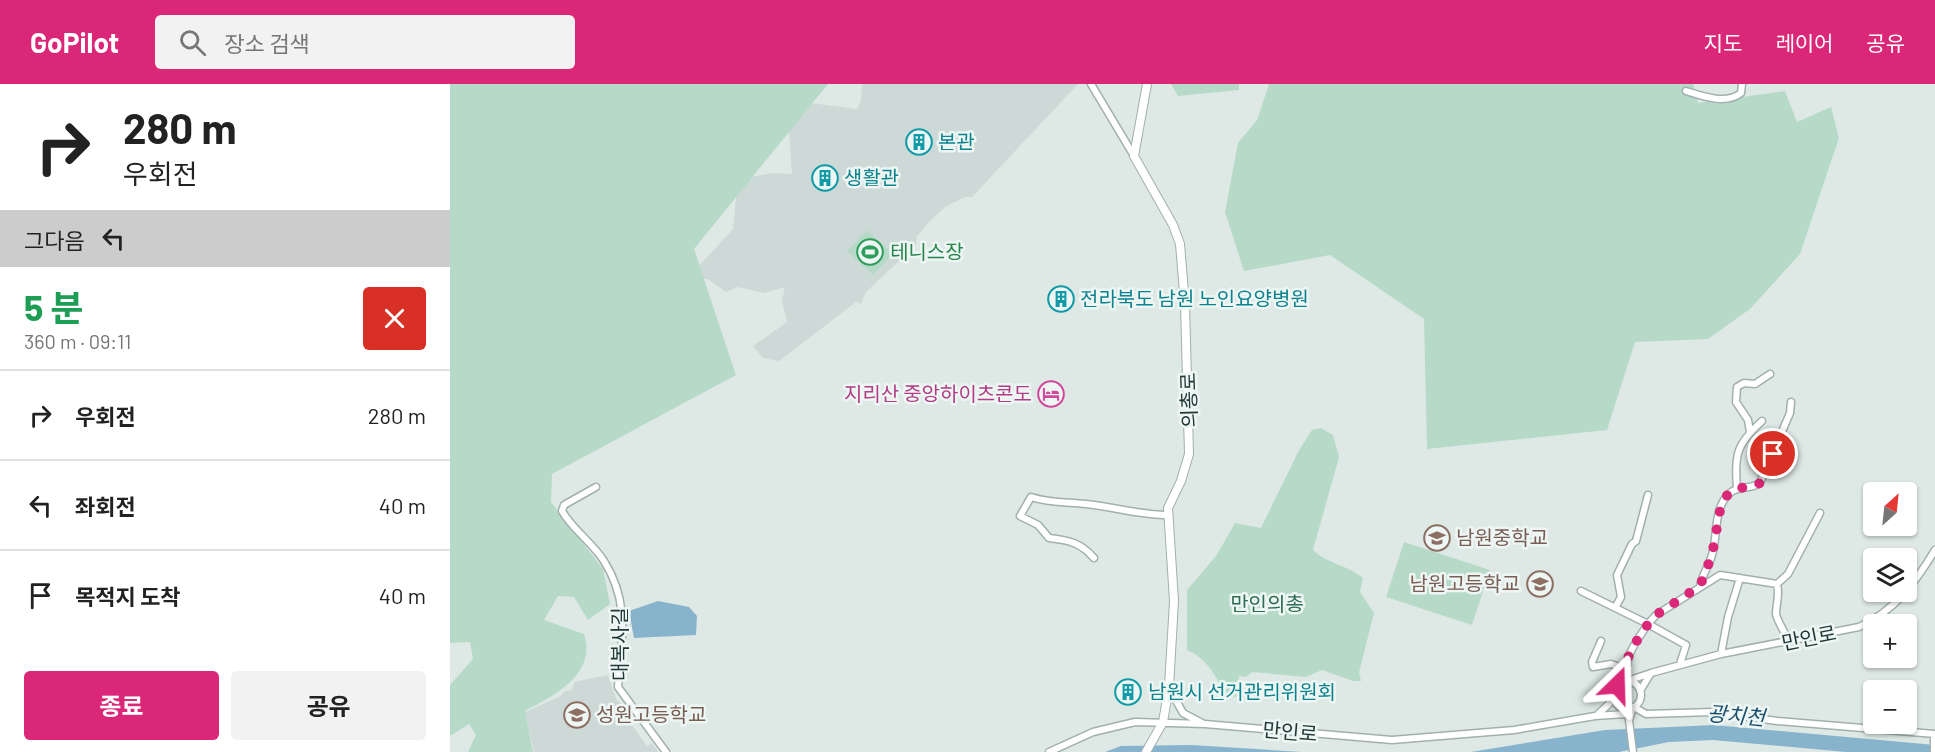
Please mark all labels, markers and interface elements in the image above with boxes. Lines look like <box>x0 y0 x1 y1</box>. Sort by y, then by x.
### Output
search box <box>155 15 575 69</box>
text: GoPilot <box>30 25 119 59</box>
icon: search <box>176 26 209 59</box>
text: 장소 검색 <box>224 30 310 56</box>
text: 지도 <box>1704 30 1742 55</box>
text: 레이어 <box>1775 30 1833 55</box>
text: 공유 <box>1866 30 1905 55</box>
text: 280 m <box>123 102 237 152</box>
icon: right <box>24 108 102 186</box>
building icon: 본관 <box>904 127 934 157</box>
place label: 본관 <box>938 129 975 153</box>
text: 우회전 <box>123 157 198 189</box>
building icon: 생활관 <box>810 163 840 193</box>
place label: 생활관 <box>844 165 899 189</box>
icon: left <box>97 222 130 255</box>
text: 그다음 <box>24 227 85 253</box>
sports icon: 테니스장 <box>855 237 885 267</box>
place label: 테니스장 <box>890 239 964 263</box>
building icon: 전라북도 남원 노인요양병원 <box>1046 284 1076 314</box>
text: 5 분 <box>24 285 84 328</box>
place label: 전라북도 남원 노인요양병원 <box>1080 286 1309 310</box>
button: close <box>363 287 426 350</box>
text: 360 m · 09:11 <box>24 329 131 353</box>
street label: 의총로 <box>1175 372 1201 428</box>
hotel icon: 지리산 중앙하이츠콘도 <box>1036 379 1066 409</box>
place label: 지리산 중앙하이츠콘도 <box>844 381 1032 405</box>
icon: right <box>24 399 57 432</box>
text: 280 m <box>368 402 426 428</box>
text: 우회전 <box>75 403 136 429</box>
pin <box>1747 428 1798 479</box>
icon: arrive <box>1756 437 1789 470</box>
north arrow <box>1863 482 1917 536</box>
map controls <box>1863 482 1917 734</box>
icon: left <box>24 489 57 522</box>
text: 40 m <box>379 492 426 518</box>
text: 좌회전 <box>75 493 136 519</box>
school or university icon: 남원중학교 <box>1422 523 1452 553</box>
place label: 남원중학교 <box>1456 525 1548 549</box>
button: layers <box>1863 548 1917 602</box>
school or university icon: 남원고등학교 <box>1525 569 1555 599</box>
place label: 남원고등학교 <box>1410 571 1520 595</box>
icon: arrive <box>24 579 57 612</box>
text: 40 m <box>379 582 426 608</box>
text: 목적지 도착 <box>75 583 181 609</box>
park label: 만인의총 <box>1230 591 1304 615</box>
street label: 대복사길 <box>607 607 631 681</box>
button: + <box>1863 614 1917 668</box>
street label: 만인로 <box>1779 620 1838 654</box>
position arrow <box>1585 653 1649 717</box>
button: 종료 <box>24 671 219 740</box>
button: 공유 <box>231 671 426 740</box>
building icon: 남원시 선거관리위원회 <box>1113 677 1143 707</box>
place label: 남원시 선거관리위원회 <box>1148 679 1336 703</box>
button: − <box>1863 680 1917 734</box>
school or university icon: 성원고등학교 <box>562 700 592 730</box>
water label: 광치천 <box>1706 700 1769 730</box>
place label: 성원고등학교 <box>596 702 706 726</box>
street label: 만인로 <box>1262 717 1319 745</box>

